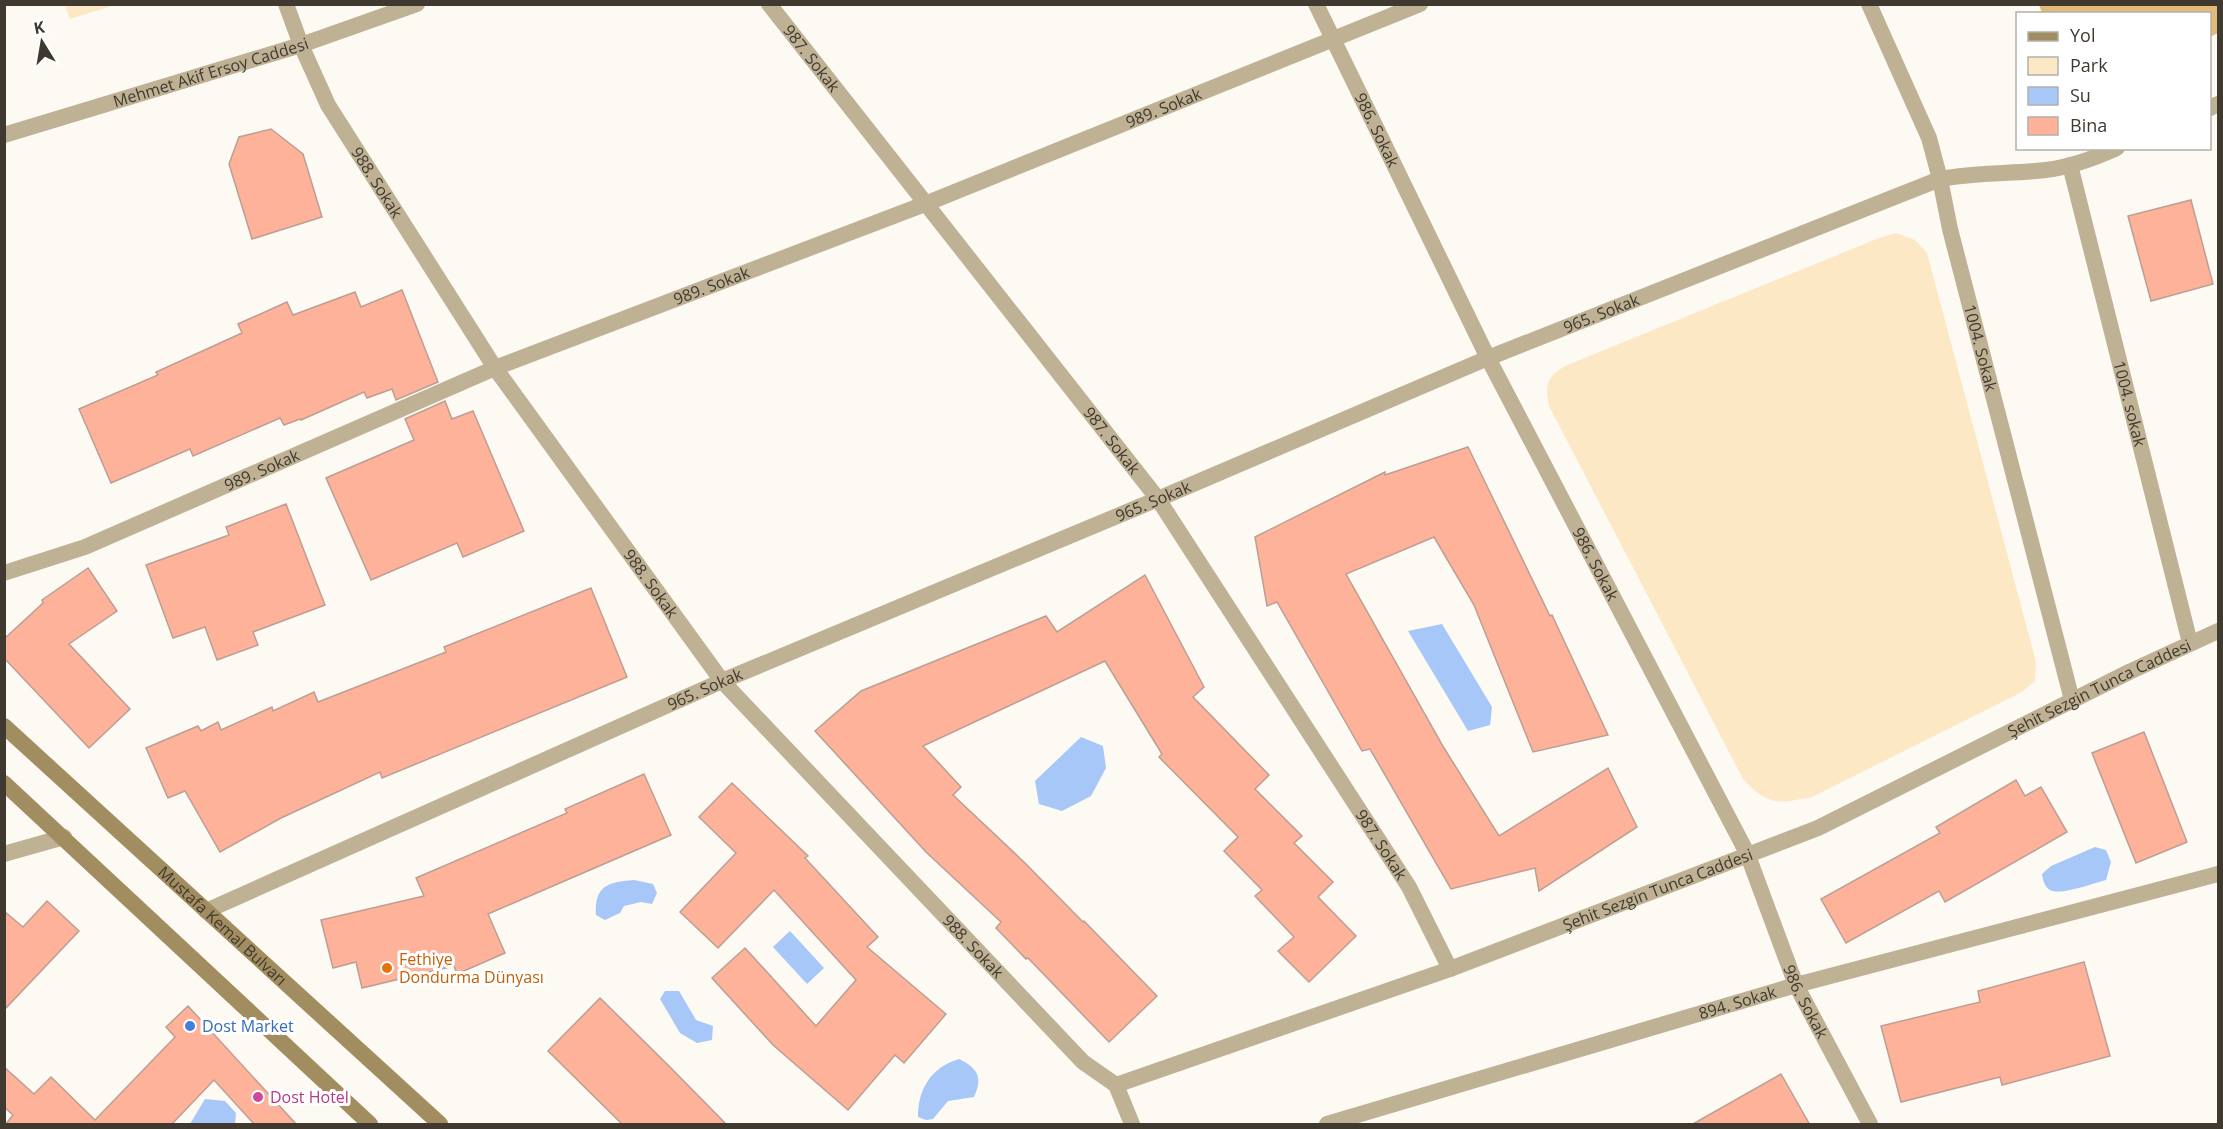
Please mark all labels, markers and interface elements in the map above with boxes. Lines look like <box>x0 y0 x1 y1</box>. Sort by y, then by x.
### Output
north arrow <box>12 12 72 72</box>
legend <box>2016 12 2211 150</box>
text: K <box>32 15 47 39</box>
street label: 987. Sokak <box>778 20 845 97</box>
text: Yol <box>2070 23 2095 47</box>
street label: Mehmet Akif Ersoy Caddesi <box>110 32 311 112</box>
text: Park <box>2070 53 2108 77</box>
street label: 989. Sokak <box>1122 82 1205 133</box>
text: Su <box>2070 83 2091 107</box>
street label: 986. Sokak <box>1350 89 1405 171</box>
text: Bina <box>2070 113 2107 137</box>
street label: 988. Sokak <box>346 143 408 222</box>
street label: 989. Sokak <box>670 261 753 310</box>
street label: 965. Sokak <box>1560 288 1643 338</box>
street label: 1004. Sokak <box>1959 302 2003 394</box>
street label: 1004. sokak <box>2109 358 2151 449</box>
street label: 987. Sokak <box>1079 402 1146 479</box>
street label: 989. Sokak <box>221 443 303 496</box>
street label: 965. Sokak <box>1112 475 1195 527</box>
street label: 986. Sokak <box>1567 523 1624 605</box>
street label: 988. Sokak <box>619 545 684 623</box>
street label: Şehit Sezgin Tunca Caddesi <box>2004 634 2195 742</box>
street label: 965. Sokak <box>664 663 746 715</box>
street label: 987. Sokak <box>1351 805 1413 884</box>
street label: Şehit Sezgin Tunca Caddesi <box>1559 843 1756 936</box>
street label: Mustafa Kemal Bulvarı <box>153 861 292 990</box>
street label: 988. Sokak <box>938 910 1009 983</box>
place label: Fethiye Dondurma Dünyası <box>399 948 544 988</box>
marker: Fethiye Dondurma Dünyası <box>380 961 394 975</box>
street label: 986. Sokak <box>1778 961 1834 1043</box>
street label: 894. Sokak <box>1696 980 1779 1024</box>
place label: Dost Market <box>202 1015 294 1037</box>
marker: Dost Market <box>183 1019 197 1033</box>
place label: Dost Hotel <box>270 1086 349 1108</box>
marker: Dost Hotel <box>251 1090 265 1104</box>

